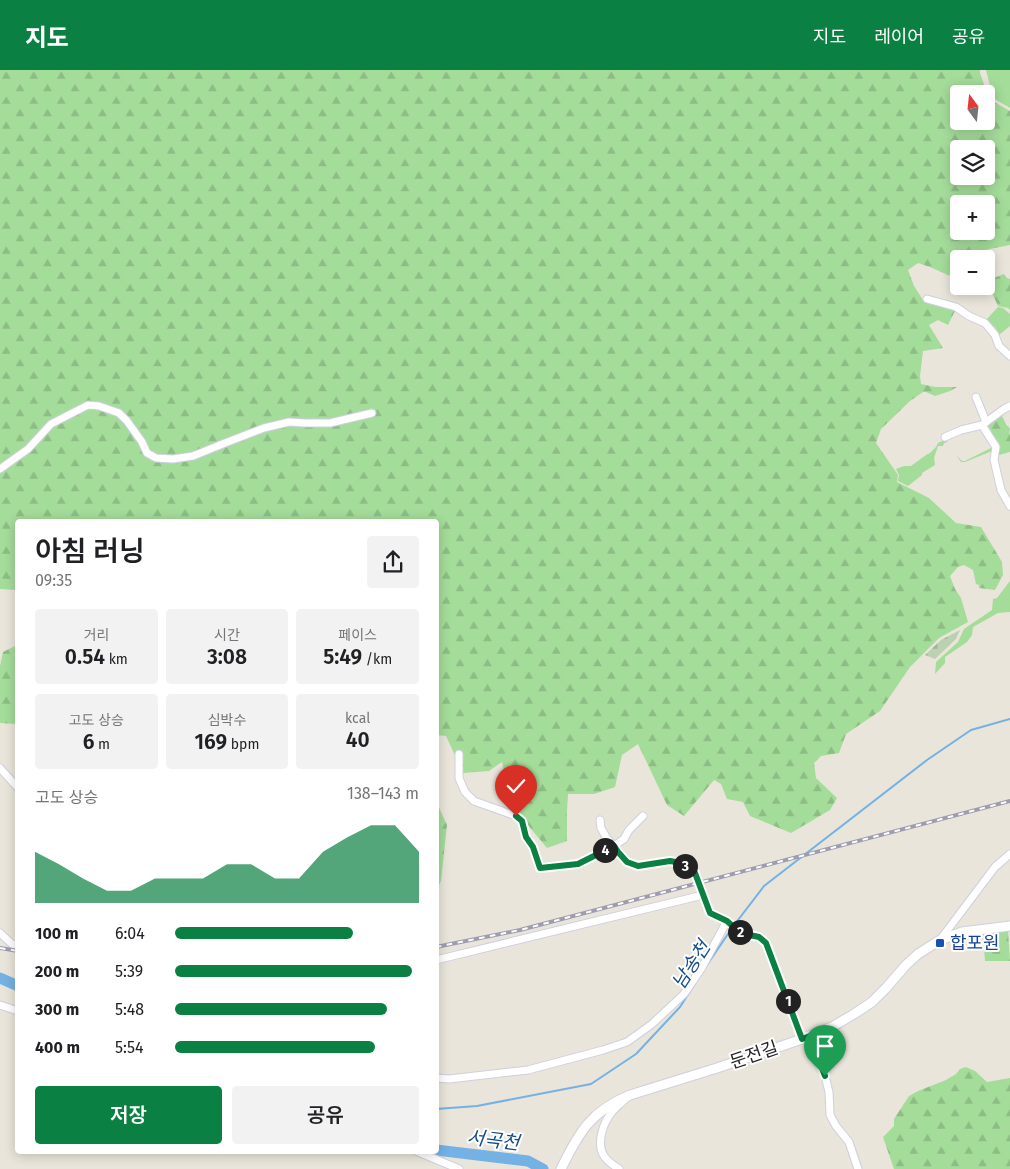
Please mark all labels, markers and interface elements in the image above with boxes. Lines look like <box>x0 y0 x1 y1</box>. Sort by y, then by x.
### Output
text: 지도 <box>25 24 69 52</box>
text: 지도 <box>813 26 846 48</box>
text: 레이어 <box>874 26 924 48</box>
text: 공유 <box>952 26 985 48</box>
north arrow <box>950 85 995 130</box>
map controls <box>950 85 995 295</box>
button: layers <box>950 140 995 185</box>
button: + <box>950 195 995 240</box>
button: − <box>950 250 995 295</box>
text: 아침 러닝 <box>35 535 145 568</box>
button: share <box>367 536 419 588</box>
text: 09:35 <box>35 571 72 590</box>
text: 거리 <box>83 627 109 644</box>
text: 시간 <box>214 627 240 644</box>
text: 페이스 <box>338 627 377 644</box>
text: 0.54 <box>65 644 105 670</box>
text: 3:08 <box>207 644 247 670</box>
text: 5:49 <box>323 644 362 670</box>
text: km <box>105 651 128 668</box>
text: /km <box>362 651 392 668</box>
text: kcal <box>345 710 370 727</box>
text: 고도 상승 <box>69 712 124 729</box>
text: 심박수 <box>208 712 246 729</box>
text: 40 <box>346 727 370 753</box>
text: 6 <box>83 729 94 755</box>
text: 169 <box>195 729 227 755</box>
text: m <box>94 736 110 753</box>
text: bpm <box>227 736 259 753</box>
pin <box>495 765 537 816</box>
icon: check <box>502 772 530 800</box>
text: 138–143 m <box>347 784 419 803</box>
text: 고도 상승 <box>35 788 98 807</box>
pin: 4 <box>592 838 618 862</box>
text: 4 <box>602 842 609 859</box>
pin: 3 <box>672 854 698 878</box>
text: 3 <box>682 858 689 875</box>
pin: 2 <box>728 920 752 944</box>
text: 100 m <box>35 924 78 943</box>
text: 6:04 <box>115 924 145 943</box>
text: 2 <box>737 924 744 941</box>
place label: 합포원 <box>950 932 1000 954</box>
water label: 남송천 <box>667 935 716 993</box>
marker: 합포원 <box>934 937 946 949</box>
text: 200 m <box>35 962 79 981</box>
text: 5:39 <box>115 962 143 981</box>
pin: 1 <box>776 988 800 1014</box>
text: 1 <box>785 993 792 1010</box>
text: 300 m <box>35 1000 79 1019</box>
text: 5:48 <box>115 1000 144 1019</box>
pin <box>804 1025 846 1076</box>
icon: arrive <box>811 1032 839 1060</box>
street label: 둔전길 <box>727 1037 781 1073</box>
text: 400 m <box>35 1038 80 1057</box>
text: 5:54 <box>115 1038 143 1057</box>
button: 저장 <box>35 1086 222 1144</box>
button: 공유 <box>232 1086 419 1144</box>
water label: 서곡천 <box>466 1125 522 1155</box>

